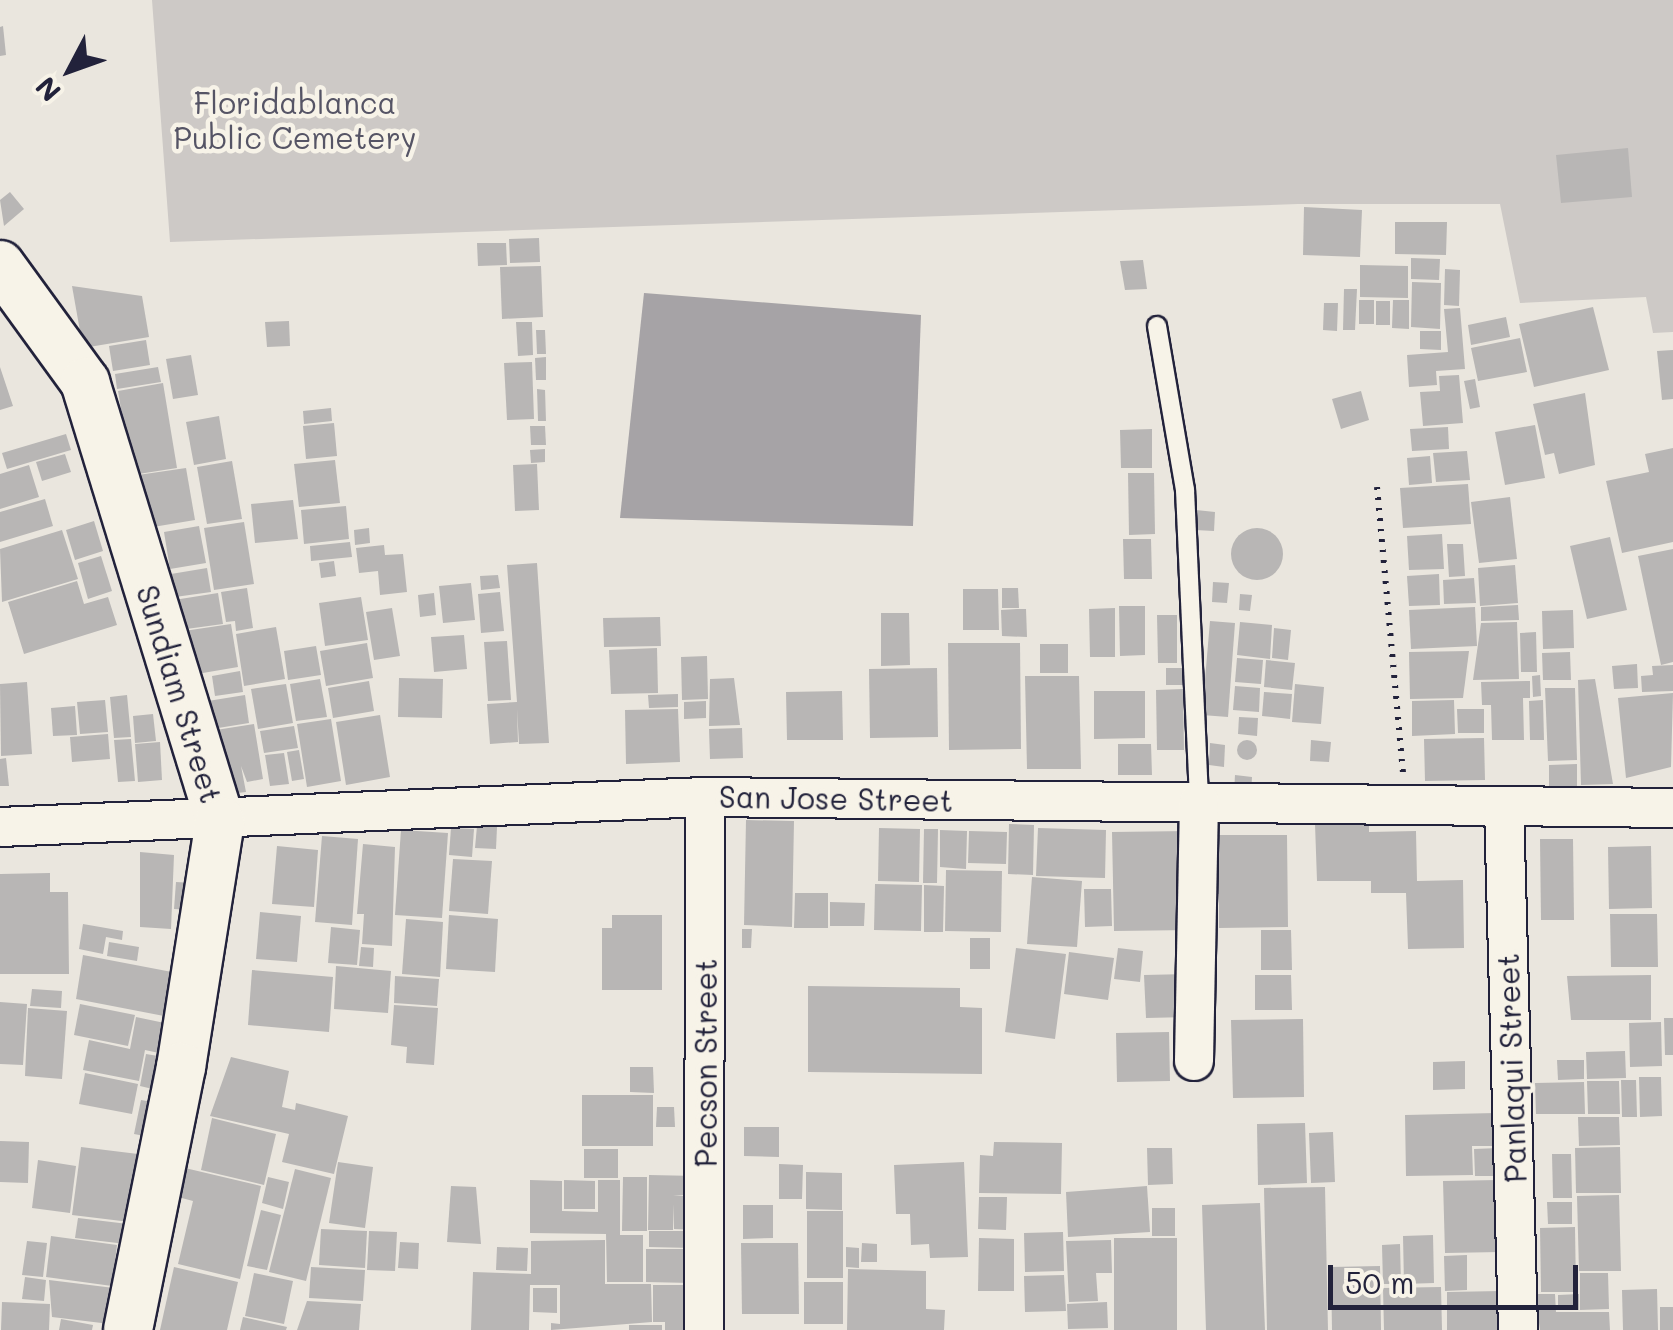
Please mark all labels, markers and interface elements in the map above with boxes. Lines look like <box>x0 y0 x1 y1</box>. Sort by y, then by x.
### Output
north arrow <box>20 20 120 120</box>
text: N <box>27 70 68 110</box>
park label: Floridablanca Public Cemetery <box>174 84 416 154</box>
street label: Sundiam Street <box>130 581 230 807</box>
street label: San Jose Street <box>719 778 953 818</box>
street label: Panlaqui Street <box>1489 953 1533 1183</box>
street label: Pecson Street <box>687 959 723 1167</box>
scale bar <box>1333 1245 1583 1307</box>
text: 50 m <box>1345 1262 1415 1302</box>

